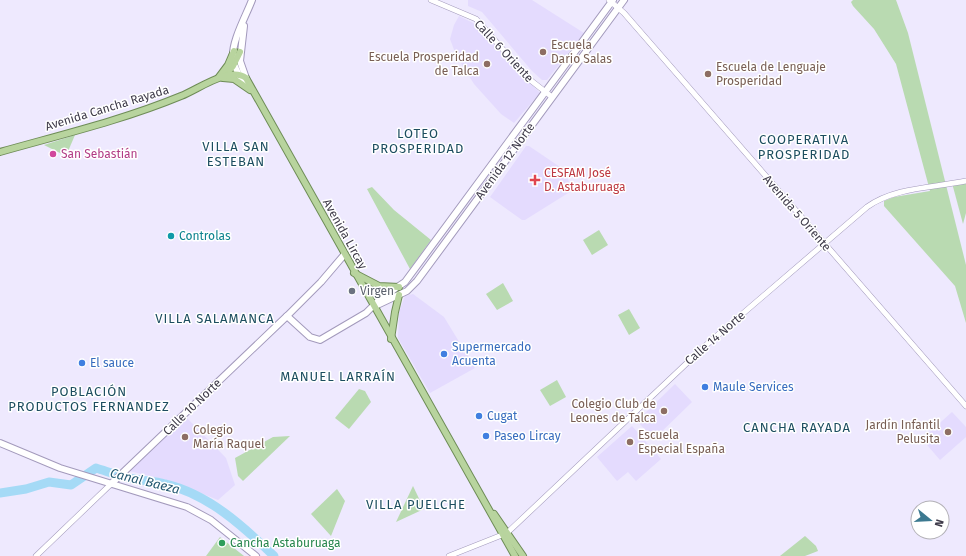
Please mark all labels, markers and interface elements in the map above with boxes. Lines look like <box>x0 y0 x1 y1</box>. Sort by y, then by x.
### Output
street label: Calle 6 Oriente <box>472 17 536 85</box>
place label: Escuela Dario Salas <box>551 38 612 66</box>
marker: Escuela Dario Salas <box>538 47 548 57</box>
place label: Escuela Prosperidad de Talca <box>369 50 479 78</box>
marker: Escuela Prosperidad de Talca <box>482 59 492 69</box>
place label: Escuela de Lenguaje Prosperidad <box>716 60 826 88</box>
marker: Escuela de Lenguaje Prosperidad <box>703 69 713 79</box>
street label: Avenida Cancha Rayada <box>43 82 171 134</box>
street label: Avenida 12 Norte <box>472 120 538 202</box>
district label: LOTEO PROSPERIDAD <box>372 126 464 156</box>
district label: COOPERATIVA PROSPERIDAD <box>758 132 850 162</box>
district label: VILLA SAN ESTEBAN <box>202 139 270 169</box>
place label: San Sebastián <box>61 147 138 161</box>
marker: San Sebastián <box>48 149 58 159</box>
place label: CESFAM José D. Astaburuaga <box>544 166 625 194</box>
street label: Avenida 5 Oriente <box>760 172 834 254</box>
marker: CESFAM José D. Astaburuaga <box>529 174 541 186</box>
street label: Avenida Lircay <box>320 196 370 272</box>
place label: Controlas <box>179 229 231 243</box>
marker: Controlas <box>166 231 176 241</box>
place label: Virgen <box>360 284 394 298</box>
marker: Virgen <box>347 286 357 296</box>
street label: Calle 14 Norte <box>682 308 748 368</box>
district label: VILLA SALAMANCA <box>155 311 275 326</box>
place label: Supermercado Acuenta <box>452 340 531 368</box>
marker: Supermercado Acuenta <box>439 349 449 359</box>
place label: El sauce <box>90 356 134 370</box>
marker: El sauce <box>77 358 87 368</box>
district label: MANUEL LARRAÍN <box>280 369 396 384</box>
street label: Calle 10 Norte <box>160 376 224 438</box>
place label: Maule Services <box>713 380 794 394</box>
marker: Maule Services <box>700 382 710 392</box>
district label: POBLACIÓN PRODUCTOS FERNANDEZ <box>8 384 170 414</box>
place label: Colegio Club de Leones de Talca <box>570 397 656 425</box>
marker: Colegio Club de Leones de Talca <box>659 406 669 416</box>
place label: Cugat <box>487 409 518 423</box>
marker: Cugat <box>474 411 484 421</box>
place label: Jardín Infantil Pelusita <box>865 418 940 446</box>
district label: CANCHA RAYADA <box>743 420 851 435</box>
place label: Colegio María Raquel <box>193 423 265 451</box>
marker: Jardín Infantil Pelusita <box>943 427 953 437</box>
place label: Escuela Especial España <box>638 428 725 456</box>
place label: Paseo Lircay <box>494 429 561 443</box>
marker: Paseo Lircay <box>481 431 491 441</box>
marker: Colegio María Raquel <box>180 432 190 442</box>
marker: Escuela Especial España <box>625 437 635 447</box>
water label: Canal Baeza <box>109 465 181 497</box>
district label: VILLA PUELCHE <box>366 497 466 512</box>
north arrow <box>910 500 950 540</box>
text: N <box>932 517 946 528</box>
place label: Cancha Astaburuaga <box>230 536 341 550</box>
marker: Cancha Astaburuaga <box>217 538 227 548</box>

